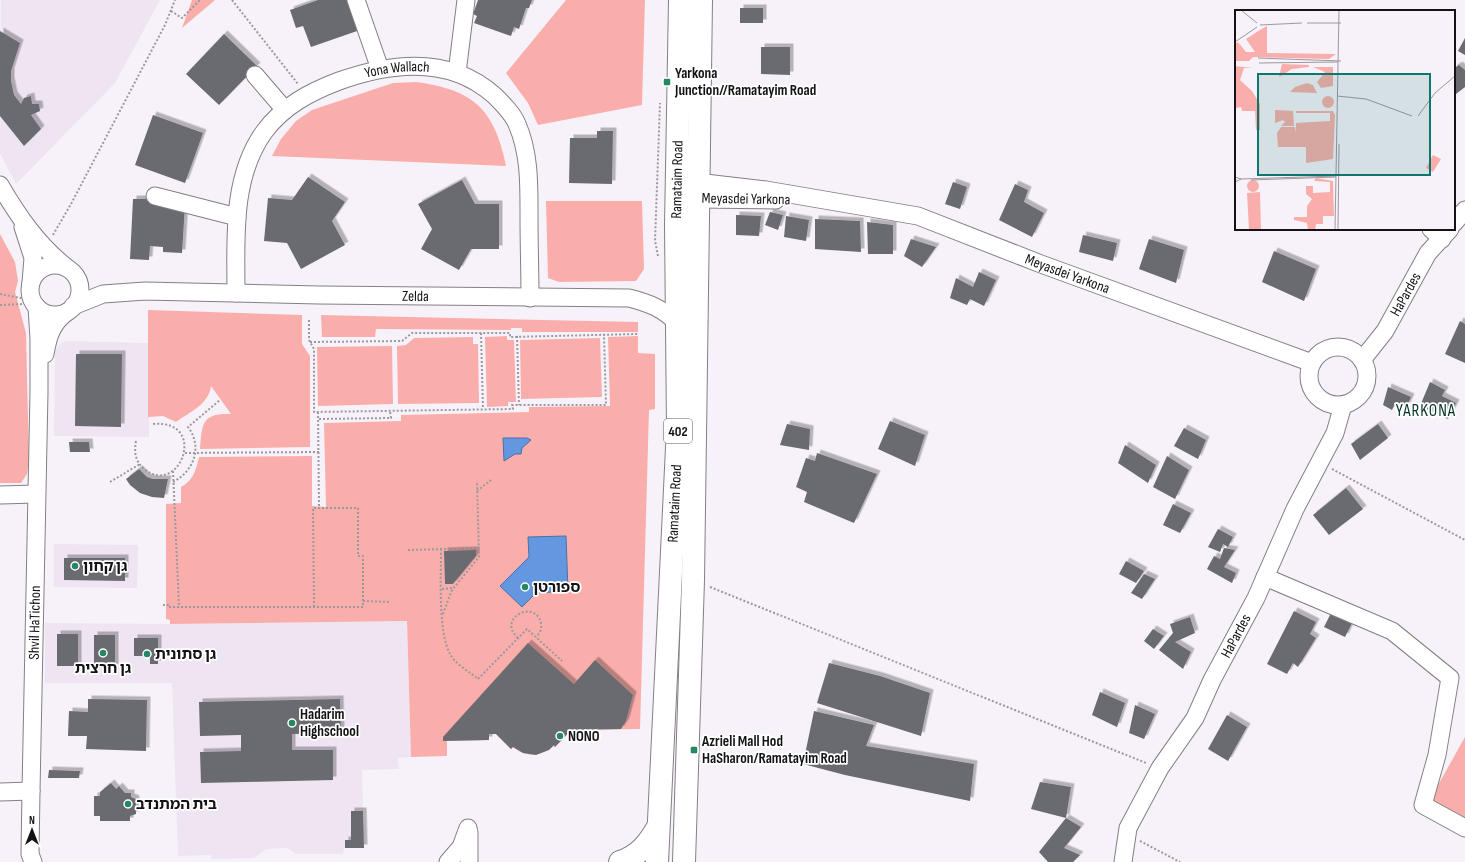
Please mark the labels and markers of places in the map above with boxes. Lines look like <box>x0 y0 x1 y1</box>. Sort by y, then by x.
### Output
place label: Yarkona Junction//Ramatayim Road <box>674 64 816 100</box>
marker: Yarkona Junction//Ramatayim Road <box>662 77 672 87</box>
place label: גן קחון <box>83 557 127 576</box>
marker: גן קחון <box>70 561 80 571</box>
place label: ספורטן <box>533 578 580 597</box>
marker: ספורטן <box>520 582 530 592</box>
place label: גן סתונית <box>155 645 216 664</box>
marker: גן חרצית <box>98 648 108 658</box>
marker: גן סתונית <box>142 649 152 659</box>
place label: גן חרצית <box>75 659 131 678</box>
place label: Hadarim Highschool <box>300 705 359 741</box>
marker: Hadarim Highschool <box>287 718 297 728</box>
place label: NONO <box>568 727 600 746</box>
marker: NONO <box>555 731 565 741</box>
place label: Azrieli Mall Hod HaSharon/Ramatayim Road <box>701 732 847 768</box>
marker: Azrieli Mall Hod HaSharon/Ramatayim Road <box>689 745 699 755</box>
place label: בית המתנדב <box>136 795 217 814</box>
marker: בית המתנדב <box>123 799 133 809</box>

